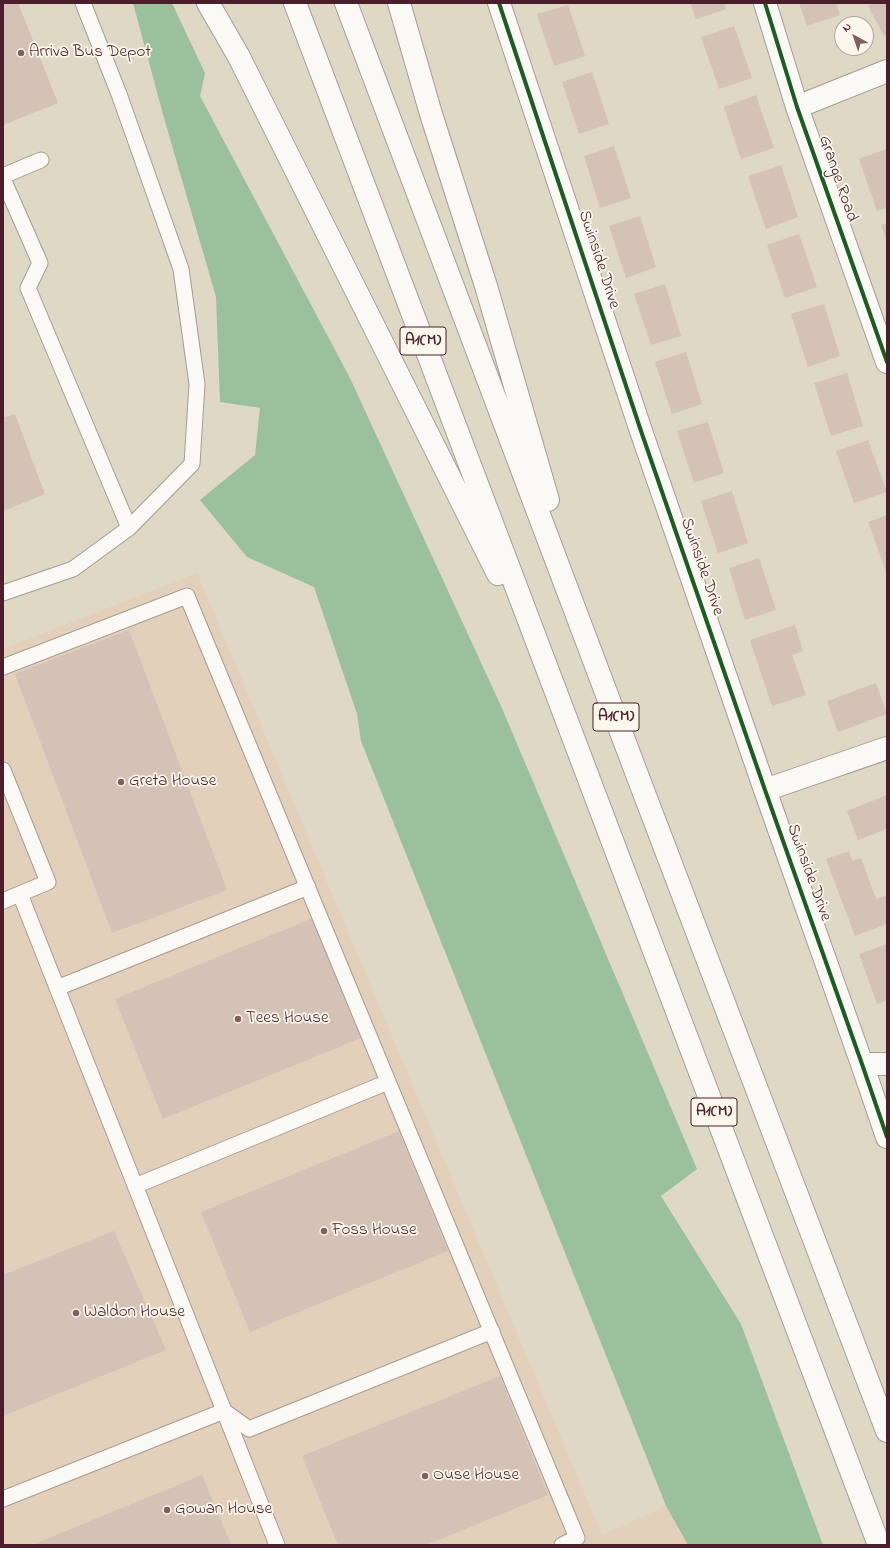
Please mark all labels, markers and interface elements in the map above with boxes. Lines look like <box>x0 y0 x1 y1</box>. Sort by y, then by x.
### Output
north arrow <box>834 16 874 56</box>
text: N <box>839 19 855 36</box>
place label: Arriva Bus Depot <box>29 43 151 63</box>
marker: Arriva Bus Depot <box>16 48 26 58</box>
street label: Grange Road <box>813 133 861 225</box>
street label: Swinside Drive <box>573 208 623 312</box>
road number: A1(M) <box>400 327 446 355</box>
street label: Swinside Drive <box>675 515 727 619</box>
road number: A1(M) <box>593 703 639 731</box>
place label: Greta House <box>129 772 216 792</box>
marker: Greta House <box>116 777 126 787</box>
street label: Swinside Drive <box>781 822 835 924</box>
place label: Tees House <box>246 1009 329 1029</box>
marker: Tees House <box>233 1014 243 1024</box>
road number: A1(M) <box>691 1098 737 1126</box>
place label: Foss House <box>332 1221 417 1241</box>
marker: Foss House <box>319 1226 329 1236</box>
place label: Waldon House <box>84 1303 185 1323</box>
marker: Waldon House <box>71 1308 81 1318</box>
place label: Ouse House <box>433 1466 519 1486</box>
marker: Ouse House <box>420 1471 430 1481</box>
place label: Gowan House <box>175 1500 272 1520</box>
marker: Gowan House <box>162 1505 172 1515</box>

